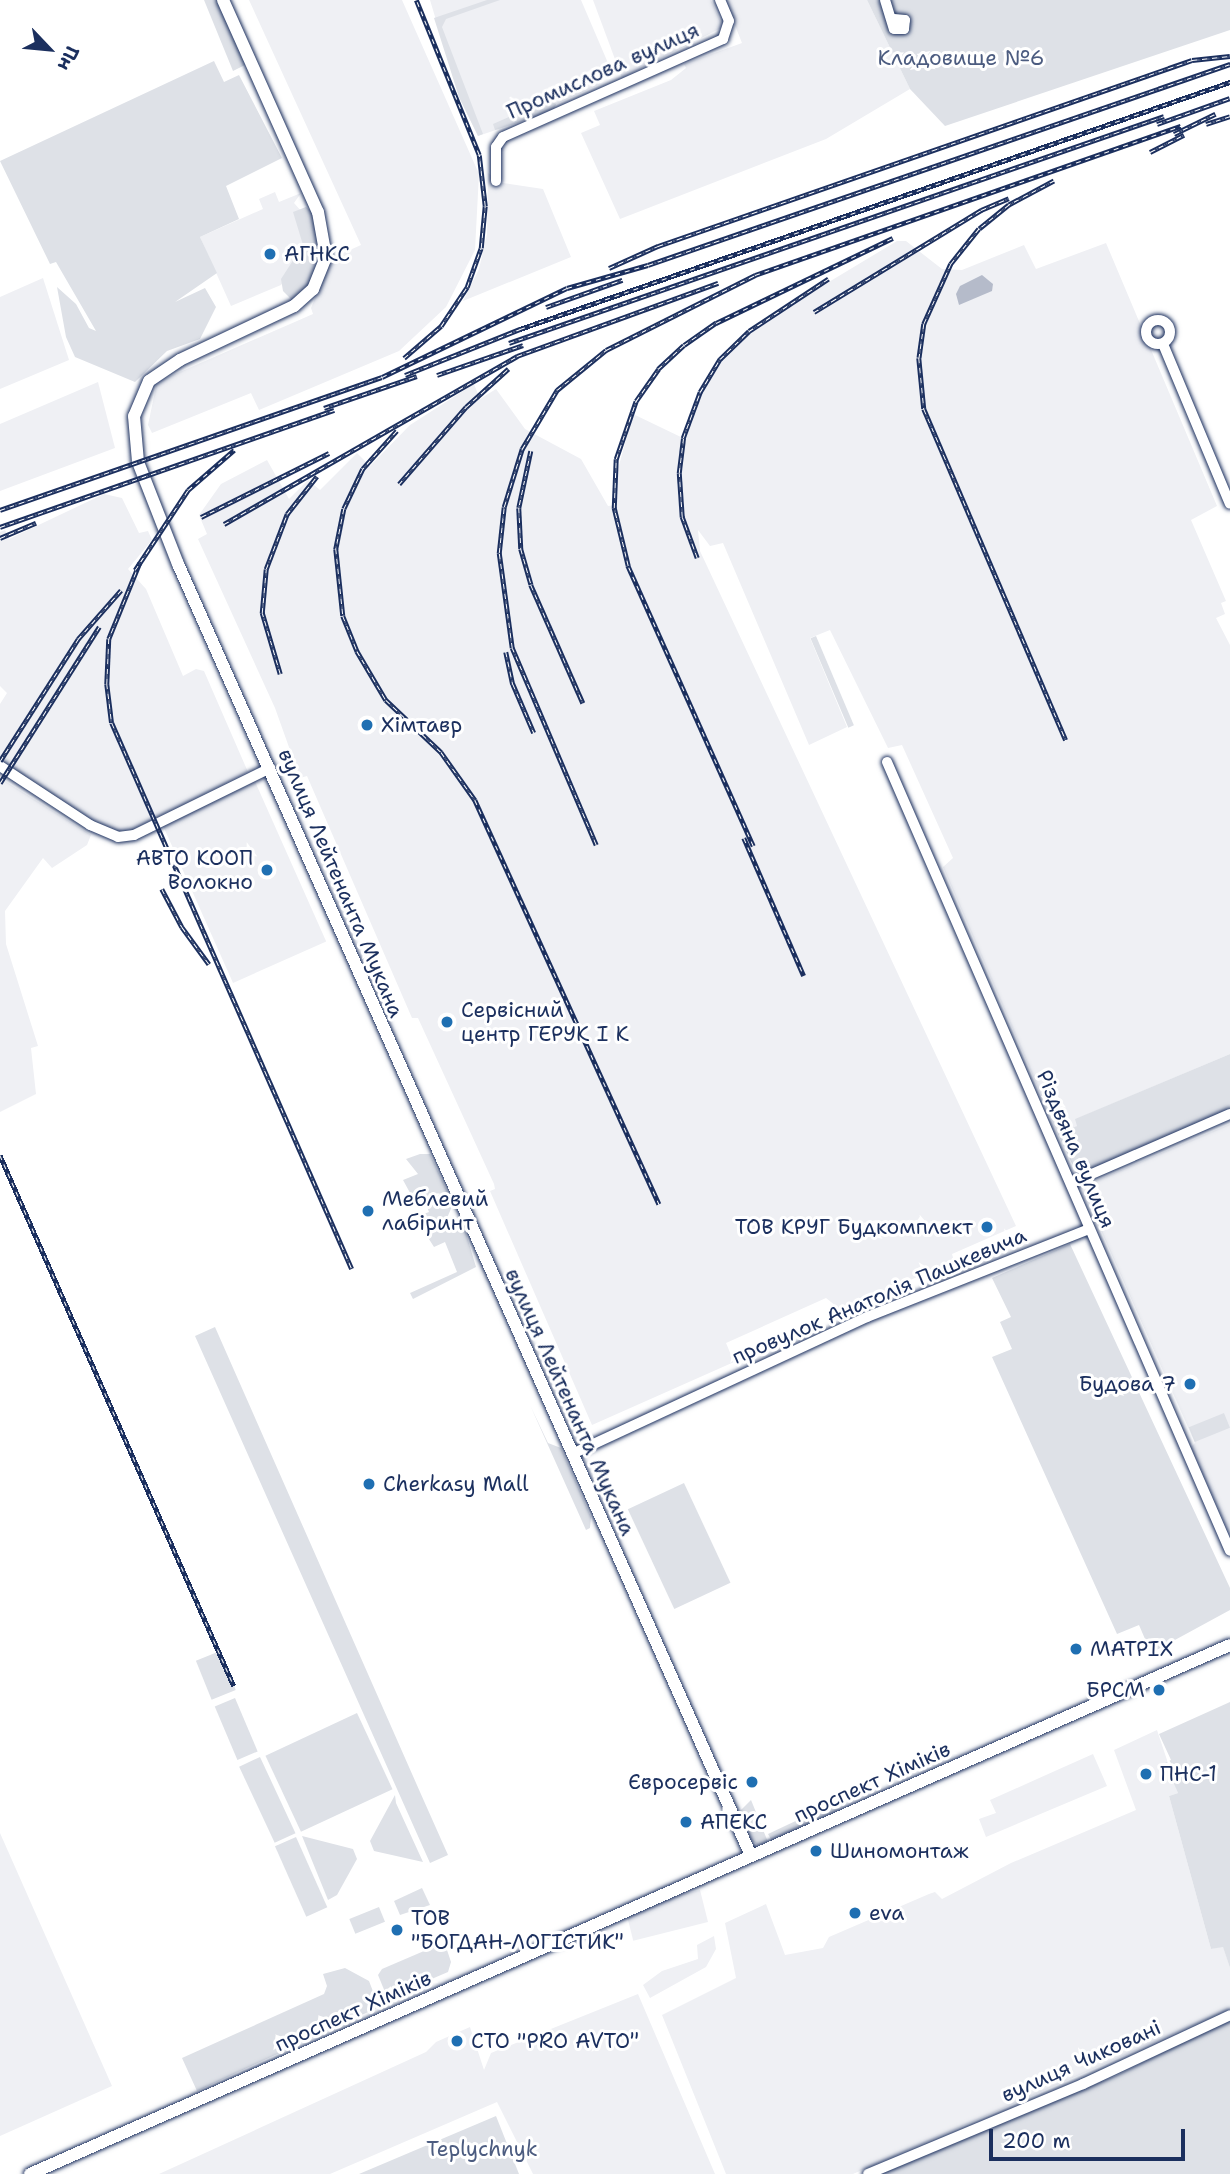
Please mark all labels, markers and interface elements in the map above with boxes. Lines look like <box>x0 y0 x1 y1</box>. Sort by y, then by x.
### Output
north arrow <box>14 14 84 84</box>
street label: Промислова вулиця <box>503 17 703 125</box>
text: Пн <box>52 42 85 75</box>
park label: Кладовище №6 <box>878 45 1044 71</box>
place label: АГНКС <box>284 241 350 267</box>
marker: АГНКС <box>262 246 278 262</box>
place label: Хімтавр <box>381 712 462 738</box>
marker: Хімтавр <box>359 717 375 733</box>
street label: вулиця Лейтенанта Мукана <box>273 745 409 1021</box>
place label: АВТО КООП Волокно <box>136 845 253 895</box>
marker: АВТО КООП Волокно <box>259 862 275 878</box>
place label: Сервісний центр ГЕРУК І К <box>461 997 629 1047</box>
marker: Сервісний центр ГЕРУК І К <box>439 1014 455 1030</box>
street label: Різдвяна вулиця <box>1031 1066 1121 1232</box>
place label: Меблевий лабіринт <box>382 1186 488 1236</box>
marker: Меблевий лабіринт <box>360 1203 376 1219</box>
place label: ТОВ КРУГ Будкомплект <box>735 1214 973 1240</box>
marker: ТОВ КРУГ Будкомплект <box>979 1219 995 1235</box>
street label: провулок Анатолія Пашкевича <box>728 1222 1030 1370</box>
street label: вулиця Лейтенанта Мукана <box>500 1265 640 1539</box>
place label: Будова 7 <box>1079 1371 1176 1397</box>
marker: Будова 7 <box>1182 1376 1198 1392</box>
place label: Cherkasy Mall <box>383 1471 528 1497</box>
marker: Cherkasy Mall <box>361 1476 377 1492</box>
place label: МАТРІХ <box>1090 1636 1173 1662</box>
marker: МАТРІХ <box>1068 1641 1084 1657</box>
place label: БРСМ <box>1086 1677 1145 1703</box>
marker: БРСМ <box>1151 1682 1167 1698</box>
street label: проспект Хіміків <box>790 1736 954 1828</box>
place label: ПНС-1 <box>1160 1761 1217 1787</box>
marker: ПНС-1 <box>1138 1766 1154 1782</box>
place label: Євросервіс <box>628 1769 738 1795</box>
marker: Євросервіс <box>744 1774 760 1790</box>
place label: АПЕКС <box>700 1809 767 1835</box>
marker: АПЕКС <box>678 1814 694 1830</box>
place label: Шиномонтаж <box>830 1838 969 1864</box>
marker: Шиномонтаж <box>808 1843 824 1859</box>
place label: eva <box>869 1900 904 1926</box>
place label: ТОВ "БОГДАН-ЛОГІСТИК" <box>411 1905 624 1955</box>
marker: eva <box>847 1905 863 1921</box>
marker: ТОВ "БОГДАН-ЛОГІСТИК" <box>389 1922 405 1938</box>
street label: проспект Хіміків <box>271 1965 435 2057</box>
street label: вулиця Чиковані <box>997 2014 1165 2108</box>
place label: СТО "PRO AVTO" <box>471 2028 639 2054</box>
marker: СТО "PRO AVTO" <box>449 2033 465 2049</box>
scale bar <box>992 2114 1188 2158</box>
text: 200 m <box>1002 2127 1071 2155</box>
park label: Teplychnyk <box>426 2136 538 2162</box>

